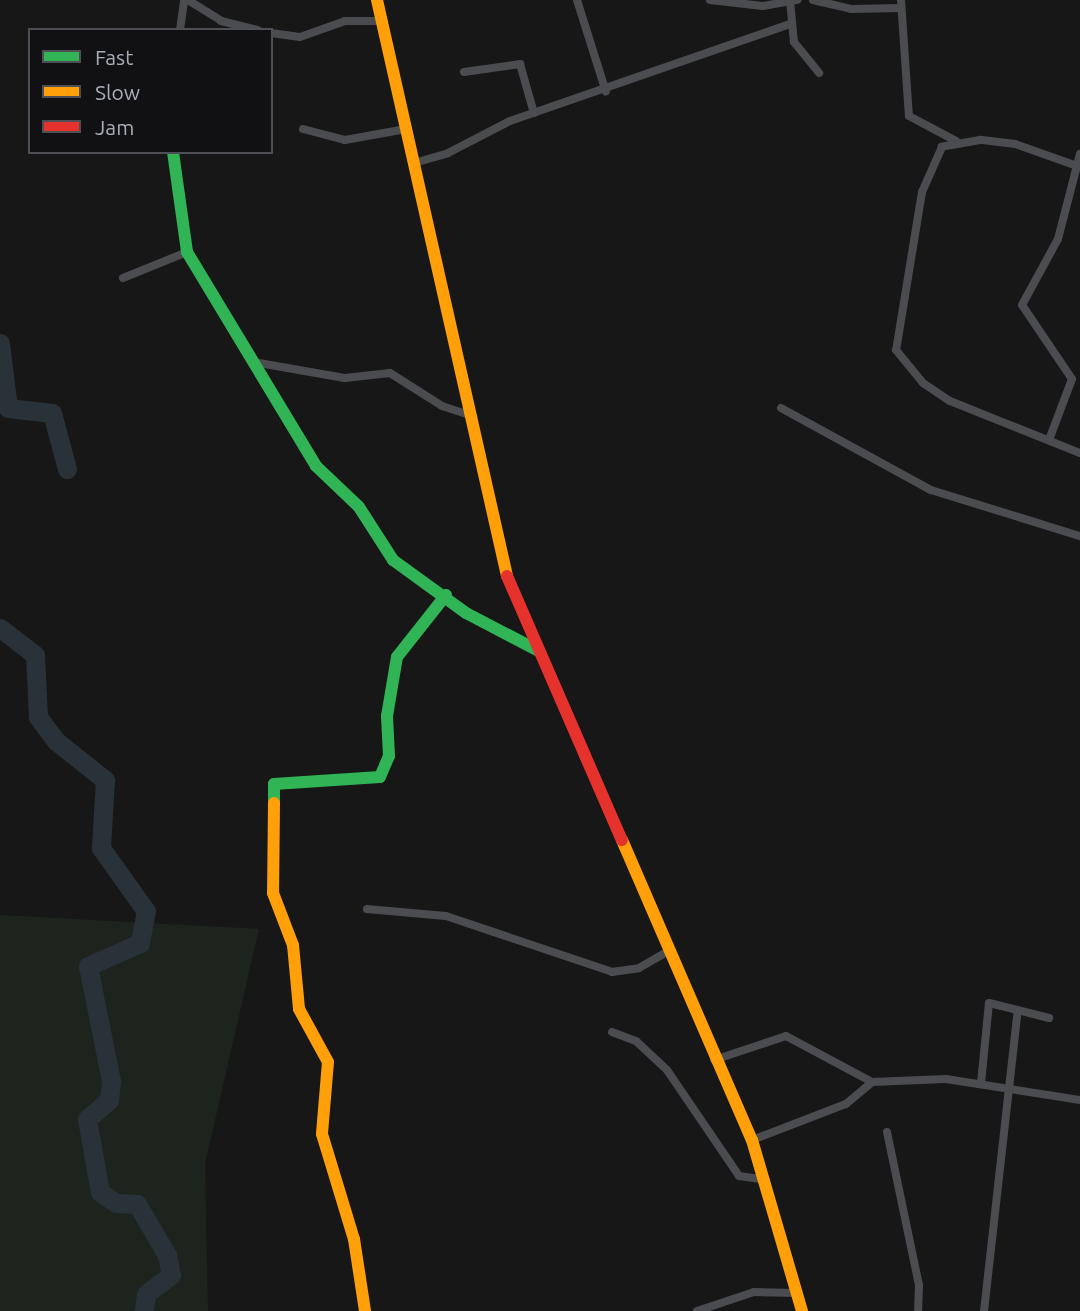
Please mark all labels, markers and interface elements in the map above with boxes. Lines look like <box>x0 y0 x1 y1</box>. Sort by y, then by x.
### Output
legend <box>28 28 273 154</box>
text: Fast <box>95 45 133 69</box>
text: Slow <box>95 80 140 104</box>
text: Jam <box>95 115 134 139</box>

